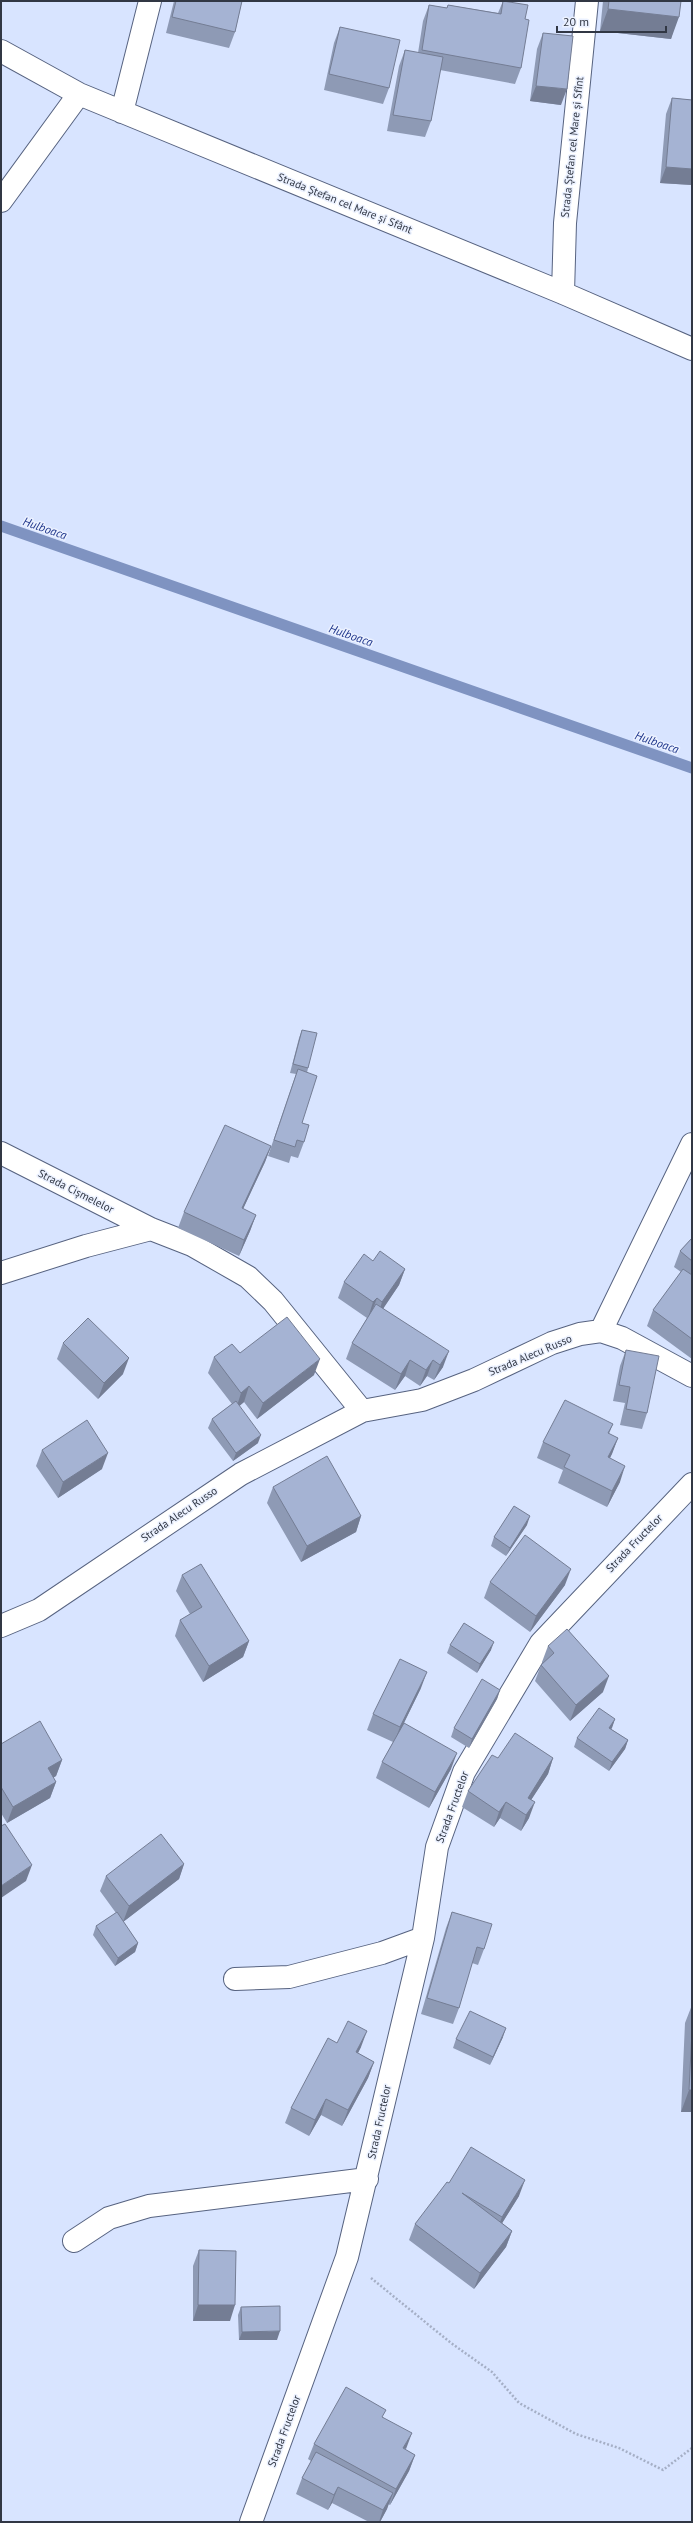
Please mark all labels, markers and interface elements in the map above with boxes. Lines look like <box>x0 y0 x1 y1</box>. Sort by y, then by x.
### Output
scale bar <box>557 8 666 34</box>
text: 20 m <box>563 14 589 29</box>
street label: Strada Ștefan cel Mare și Sfînt <box>558 76 586 218</box>
street label: Strada Ștefan cel Mare și Sfânt <box>276 170 415 237</box>
water label: Hulboaca <box>21 513 69 543</box>
water label: Hulboaca <box>327 620 375 650</box>
water label: Hulboaca <box>633 727 681 757</box>
street label: Strada Cișmelelor <box>36 1166 116 1216</box>
street label: Strada Alecu Russo <box>486 1331 574 1379</box>
street label: Strada Alecu Russo <box>138 1483 220 1545</box>
street label: Strada Fructelor <box>603 1511 665 1575</box>
street label: Strada Fructelor <box>433 1769 472 1845</box>
street label: Strada Fructelor <box>364 2083 394 2160</box>
street label: Strada Fructelor <box>265 2393 304 2469</box>

